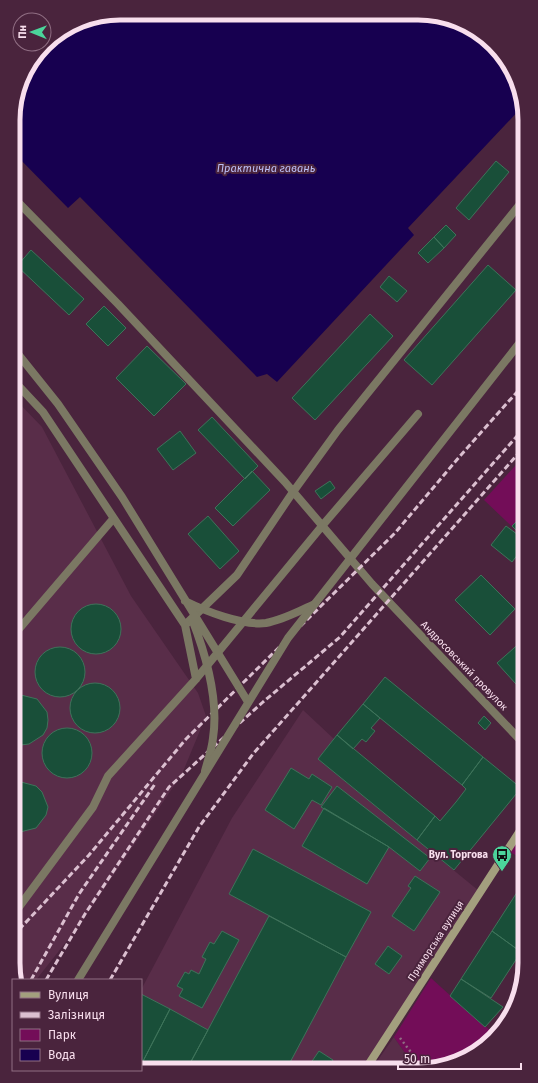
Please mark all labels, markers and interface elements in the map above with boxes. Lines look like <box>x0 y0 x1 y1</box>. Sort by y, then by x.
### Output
north arrow <box>12 12 52 52</box>
text: Пн <box>16 25 29 39</box>
water label: Практична гавань <box>217 162 316 175</box>
street label: Андросовський провулок <box>418 619 510 714</box>
bus stop icon: Вул. Торгова <box>491 844 513 872</box>
place label: Вул. Торгова <box>429 849 489 861</box>
street label: Приморська вулиця <box>405 898 467 984</box>
legend <box>12 979 142 1071</box>
text: Вулиця <box>48 988 89 1002</box>
text: Залізниця <box>48 1008 105 1022</box>
text: Парк <box>48 1028 77 1042</box>
scale bar <box>398 1045 521 1071</box>
text: Вода <box>48 1048 75 1062</box>
text: 50 m <box>404 1052 430 1066</box>

